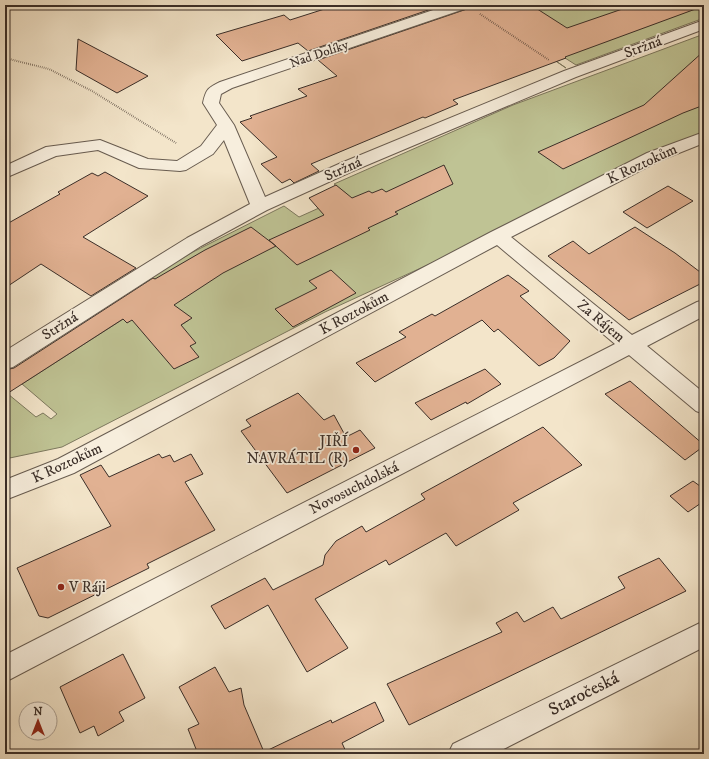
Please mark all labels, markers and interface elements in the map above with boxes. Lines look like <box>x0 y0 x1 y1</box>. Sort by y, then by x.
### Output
street label: Stržná <box>621 31 665 63</box>
street label: Nad Dolíky <box>288 36 351 71</box>
street label: K Roztokům <box>604 139 680 189</box>
street label: Stržná <box>321 152 365 186</box>
street label: K Roztokům <box>316 287 392 339</box>
street label: Za Rájem <box>573 296 629 346</box>
street label: Stržná <box>38 307 82 344</box>
place label: JIŘÍ NAVRÁTIL (R) <box>247 431 349 468</box>
street label: K Roztokům <box>29 438 105 488</box>
marker: JIŘÍ NAVRÁTIL (R) <box>351 445 361 455</box>
street label: Novosuchdolská <box>306 457 402 519</box>
place label: V Ráji <box>68 578 106 597</box>
marker: V Ráji <box>56 582 66 592</box>
street label: Staročeská <box>545 667 623 721</box>
north arrow <box>18 701 58 741</box>
text: N <box>33 705 43 719</box>

